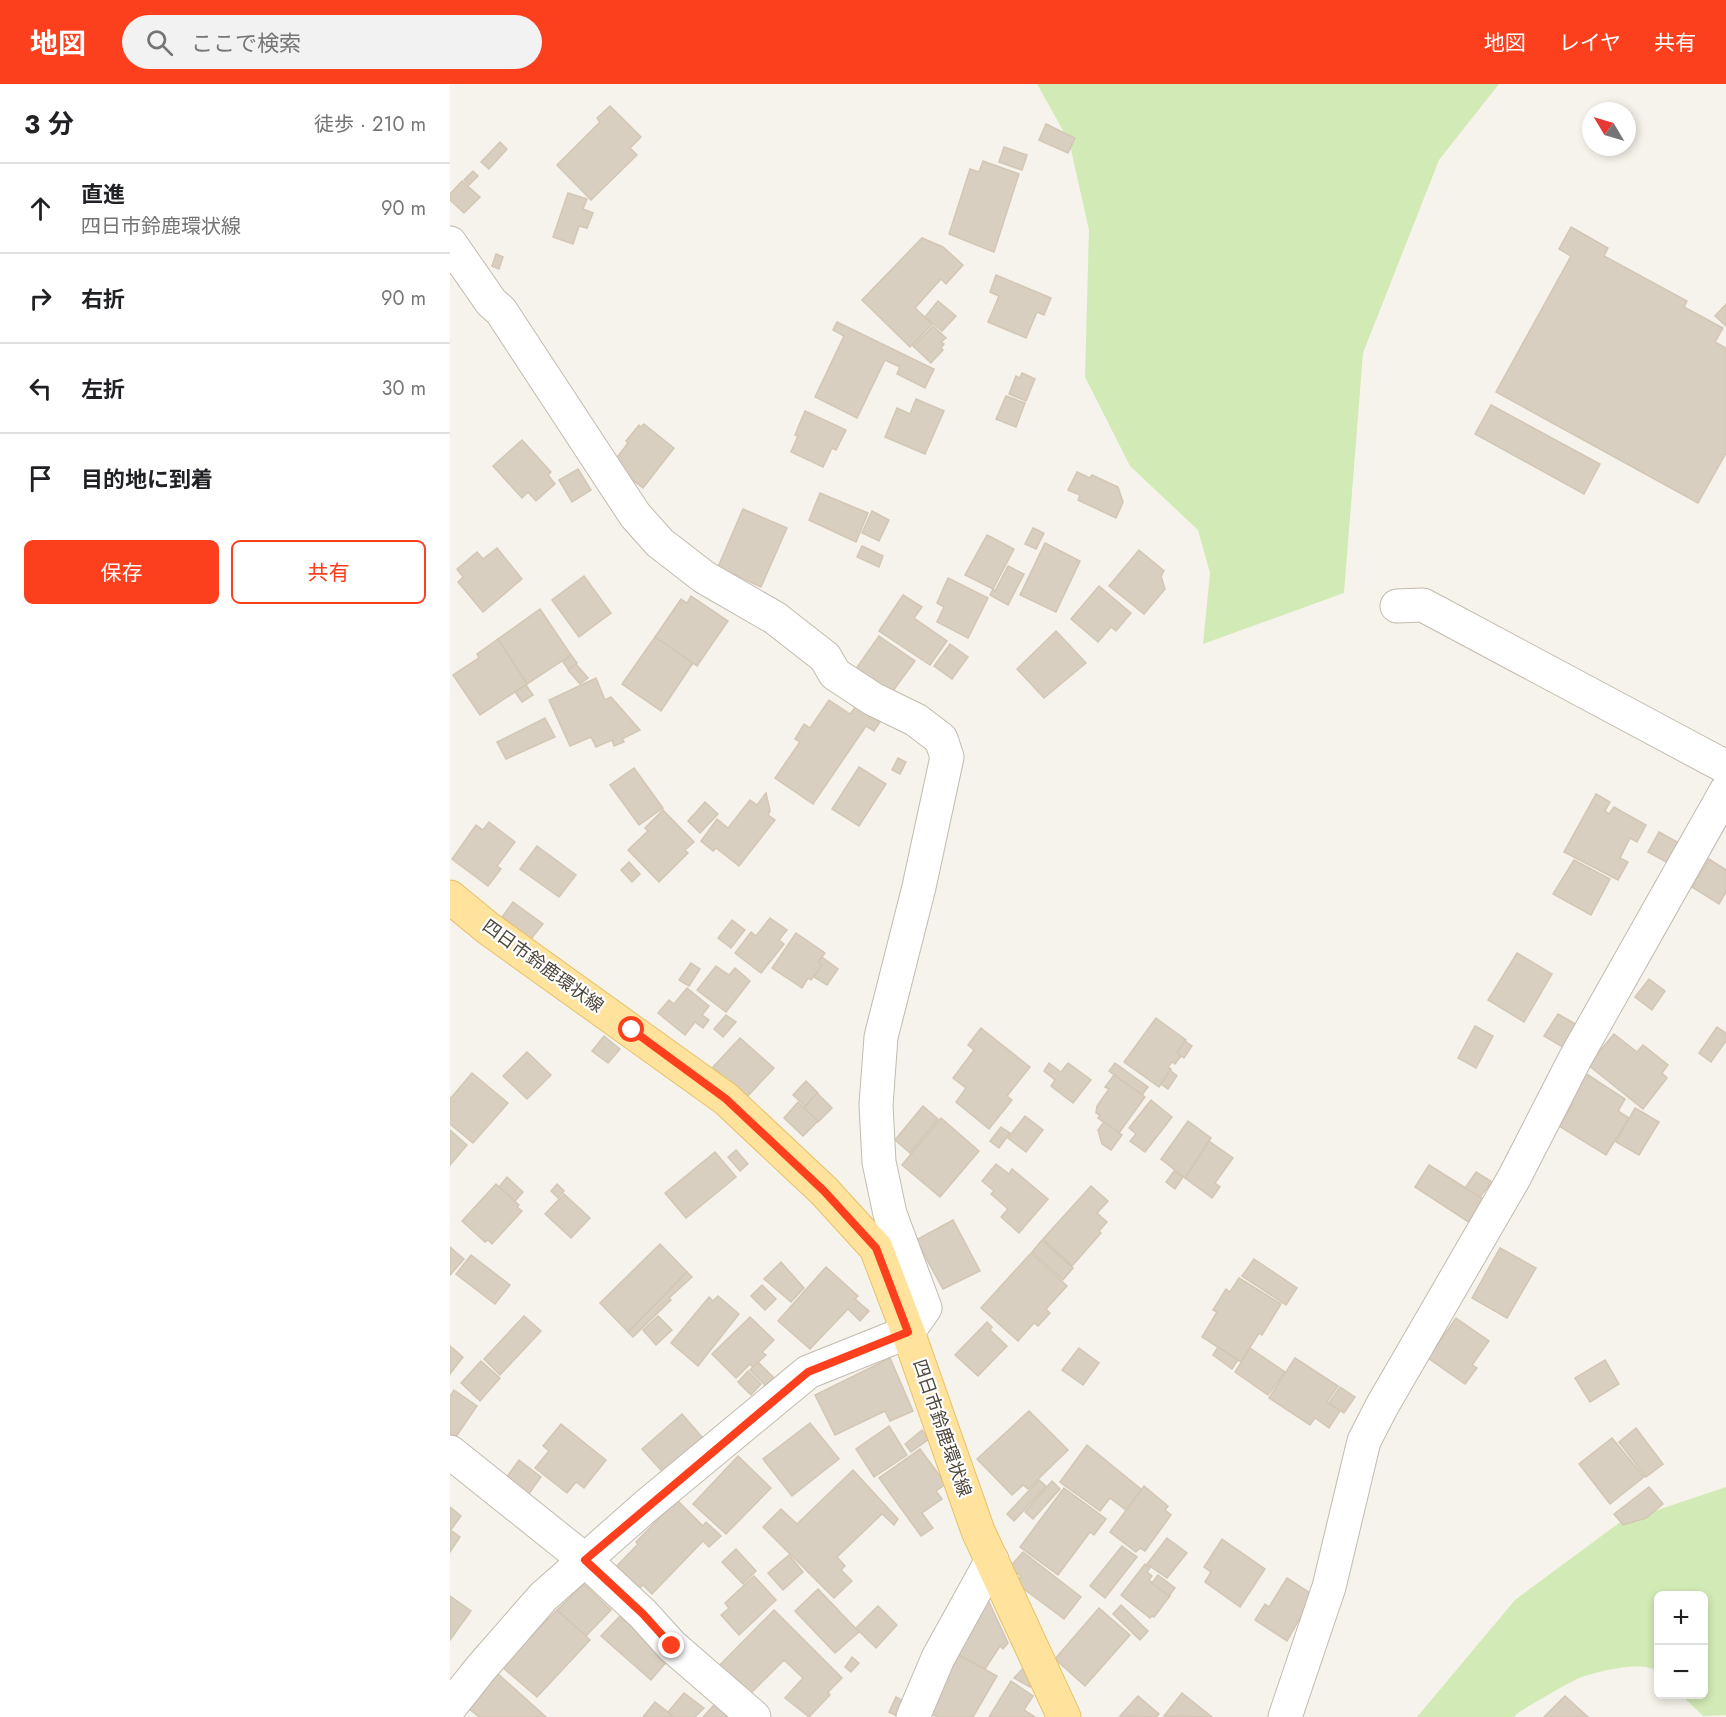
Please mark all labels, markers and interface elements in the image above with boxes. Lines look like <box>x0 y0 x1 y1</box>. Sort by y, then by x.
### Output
search box <box>122 15 542 69</box>
text: 地図 <box>30 23 86 64</box>
icon: search <box>143 26 176 59</box>
text: ここで検索 <box>191 27 301 59</box>
text: 地図 <box>1484 28 1526 58</box>
text: レイヤ <box>1559 28 1621 58</box>
text: 共有 <box>1654 28 1696 58</box>
north arrow <box>1582 102 1636 156</box>
text: 3 分 <box>24 105 74 143</box>
text: 徒歩 · 210 m <box>314 110 426 139</box>
text: 直進 <box>81 178 125 210</box>
icon: ahead <box>24 192 57 225</box>
text: 90 m <box>381 194 426 223</box>
text: 四日市鈴鹿環状線 <box>81 212 241 241</box>
icon: right <box>24 282 57 315</box>
text: 右折 <box>81 283 125 315</box>
text: 90 m <box>381 284 426 313</box>
icon: left <box>24 372 57 405</box>
text: 左折 <box>81 373 125 405</box>
text: 30 m <box>381 374 426 403</box>
icon: arrive <box>24 462 57 495</box>
text: 目的地に到着 <box>81 463 213 495</box>
button: 保存 <box>24 540 219 604</box>
button: 共有 <box>231 540 426 604</box>
street label: 四日市鈴鹿環状線 <box>477 913 609 1019</box>
route start <box>618 1016 644 1042</box>
street label: 四日市鈴鹿環状線 <box>906 1356 978 1500</box>
map controls <box>1654 1591 1708 1699</box>
button: + <box>1654 1591 1708 1645</box>
route end <box>658 1632 684 1658</box>
button: − <box>1654 1645 1708 1699</box>

